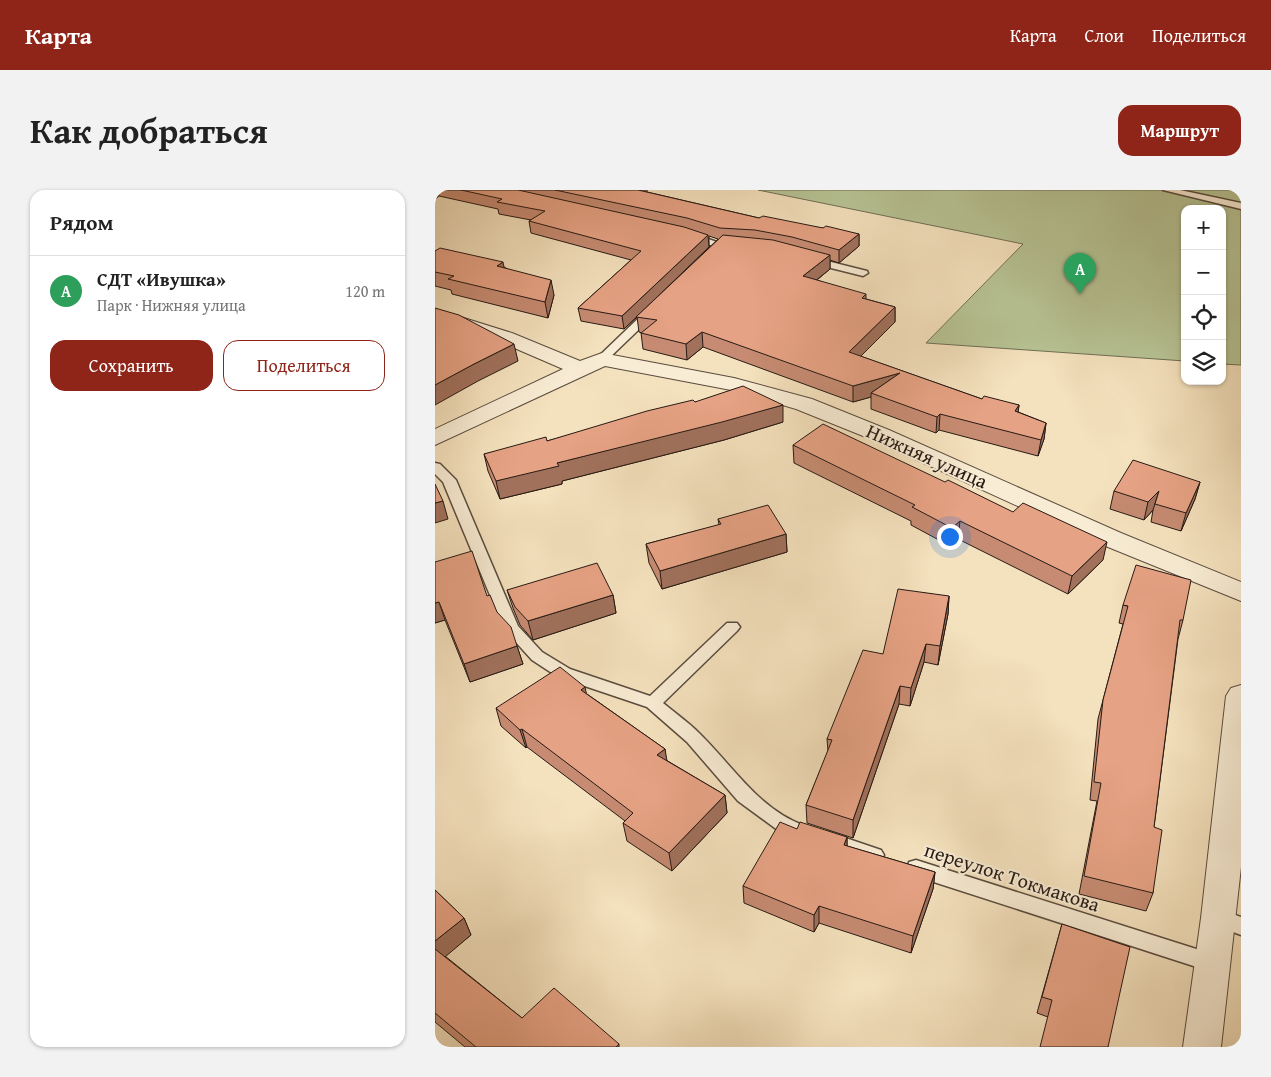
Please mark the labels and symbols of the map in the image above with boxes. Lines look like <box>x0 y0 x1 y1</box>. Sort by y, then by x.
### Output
pin: A <box>1064 253 1096 294</box>
street label: Нижняя улица <box>862 416 993 495</box>
your location <box>937 524 963 550</box>
street label: переулок Токмакова <box>921 834 1104 919</box>

